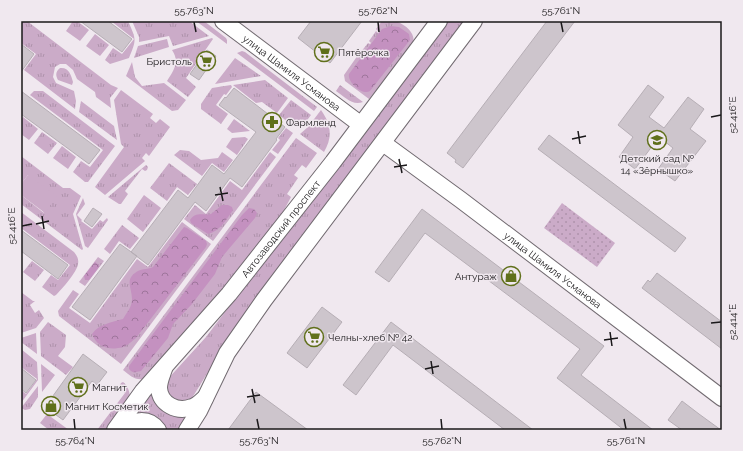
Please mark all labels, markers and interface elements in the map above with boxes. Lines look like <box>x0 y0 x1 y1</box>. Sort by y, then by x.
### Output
text: 55.763°N <box>174 5 214 16</box>
text: 55.762°N <box>358 5 398 16</box>
text: 55.761°N <box>542 5 580 16</box>
street label: улица Шамиля Усманова <box>241 33 342 113</box>
supermarket icon: Пятёрочка <box>313 41 335 63</box>
place label: Пятёрочка <box>338 47 389 58</box>
supermarket icon: Бристоль <box>195 50 217 72</box>
place label: Бристоль <box>147 56 192 67</box>
text: 52.416°E <box>727 96 738 134</box>
pharmacy icon: Фармленд <box>261 111 283 133</box>
place label: Фармленд <box>286 117 336 128</box>
school or university icon: Детский сад № 14 «Зёрнышко» <box>646 129 668 151</box>
place label: Детский сад № 14 «Зёрнышко» <box>620 153 695 176</box>
street label: Автозаводский проспект <box>240 178 323 279</box>
text: 52.416°E <box>6 207 17 245</box>
street label: улица Шамиля Усманова <box>502 230 603 310</box>
shop icon: Антураж <box>500 265 522 287</box>
place label: Антураж <box>455 271 497 282</box>
text: 52.414°E <box>727 304 738 340</box>
supermarket icon: Челны-хлеб № 42 <box>303 326 325 348</box>
place label: Челны-хлеб № 42 <box>328 332 413 343</box>
supermarket icon: Магнит <box>67 376 89 398</box>
place label: Магнит <box>92 382 127 393</box>
shop icon: Магнит Косметик <box>40 395 62 417</box>
place label: Магнит Косметик <box>65 401 149 412</box>
text: 55.764°N <box>55 435 95 446</box>
text: 55.763°N <box>239 435 279 446</box>
text: 55.762°N <box>422 435 462 446</box>
text: 55.761°N <box>607 435 645 446</box>

